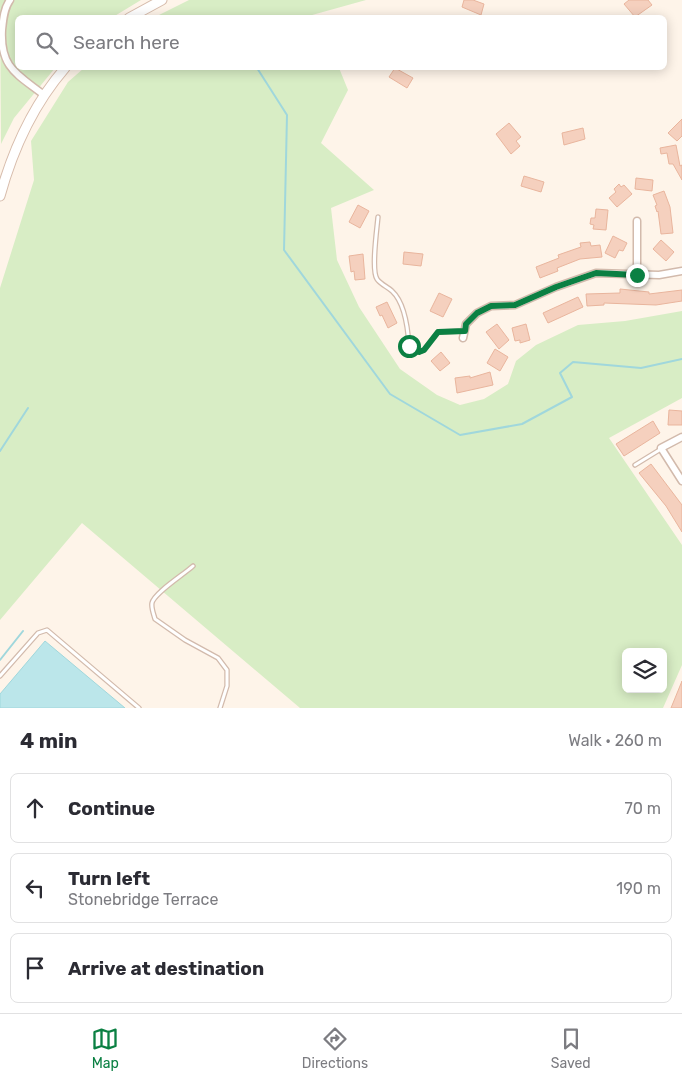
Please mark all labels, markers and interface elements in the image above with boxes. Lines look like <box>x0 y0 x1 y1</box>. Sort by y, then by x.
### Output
search box <box>15 15 667 70</box>
icon: search <box>33 29 61 57</box>
text: Search here <box>73 31 180 54</box>
route end <box>626 264 649 287</box>
route start <box>398 335 421 358</box>
map controls <box>622 648 667 693</box>
button: layers <box>622 648 667 693</box>
text: 4 min <box>20 728 78 753</box>
text: Walk · 260 m <box>568 731 662 750</box>
icon: ahead <box>21 794 49 822</box>
text: Continue <box>68 797 155 820</box>
text: 70 m <box>624 799 661 818</box>
text: Turn left <box>68 867 150 890</box>
icon: left <box>21 874 49 902</box>
text: 190 m <box>616 879 661 898</box>
text: Stonebridge Terrace <box>68 890 218 909</box>
icon: arrive <box>21 954 49 982</box>
text: Arrive at destination <box>68 957 264 980</box>
tab: Map <box>91 1025 119 1072</box>
tab: Directions <box>302 1025 368 1072</box>
tab: Saved <box>551 1025 591 1072</box>

